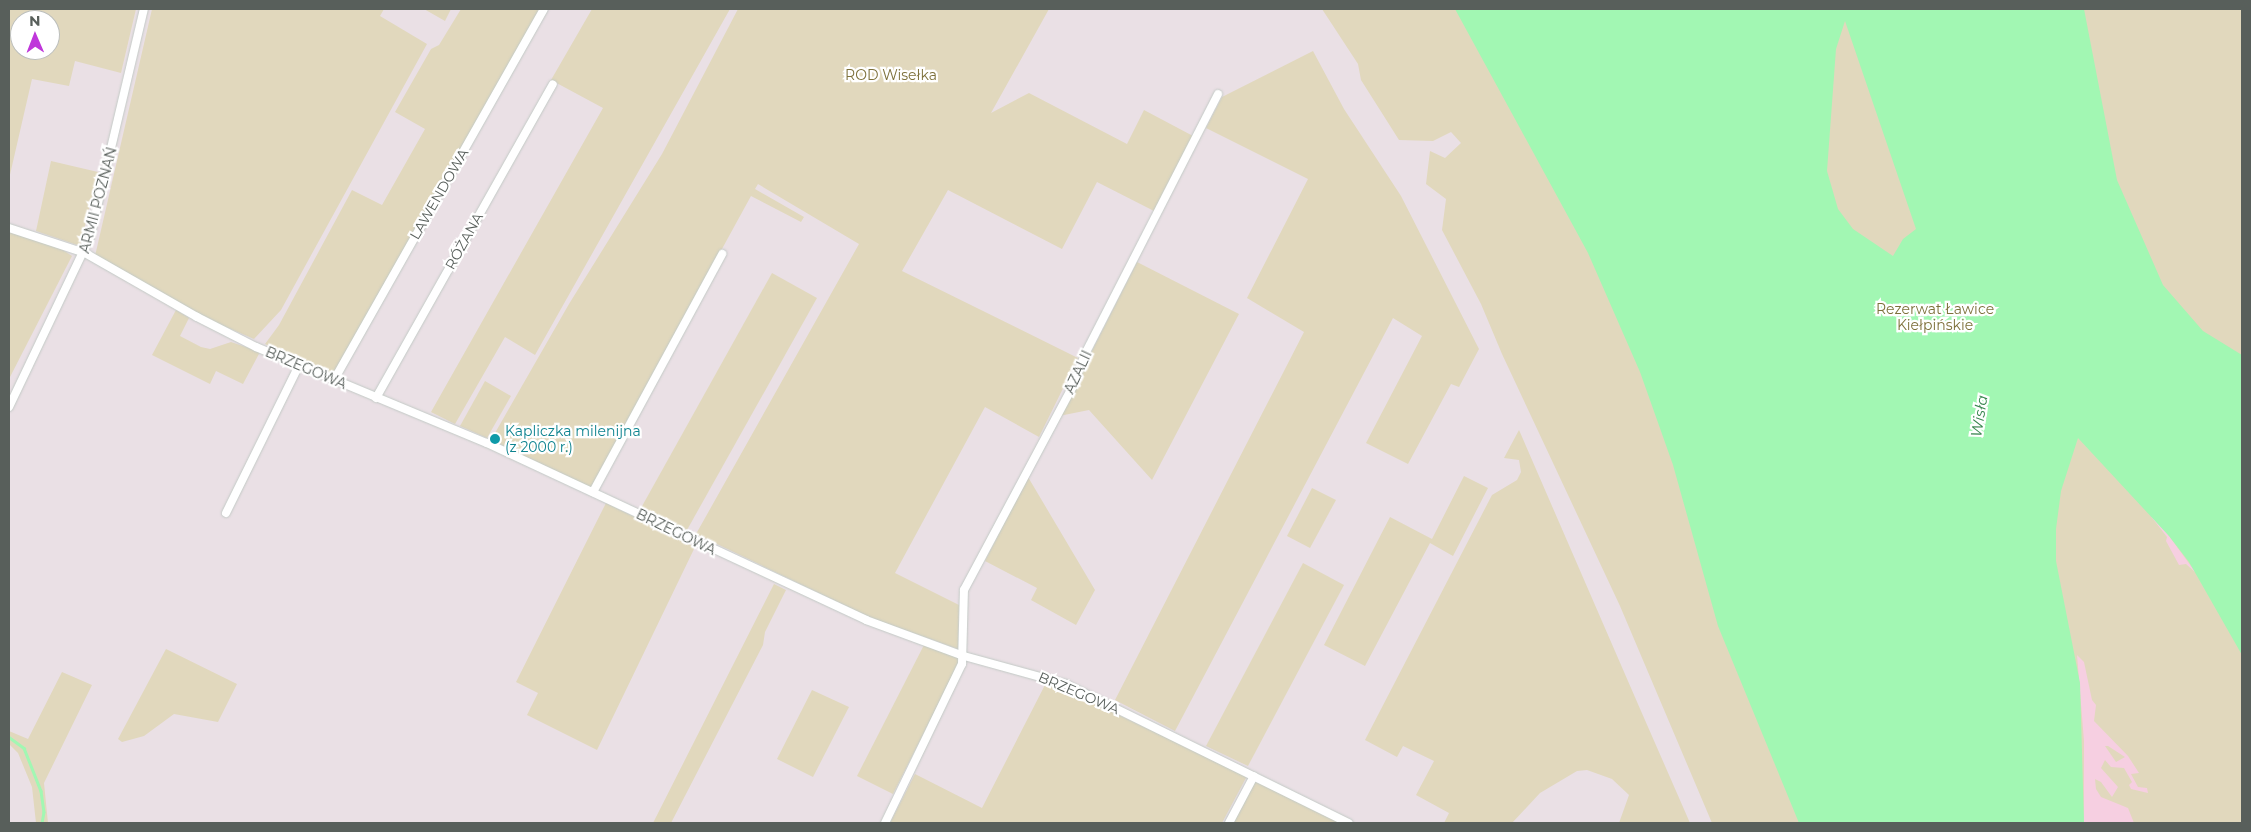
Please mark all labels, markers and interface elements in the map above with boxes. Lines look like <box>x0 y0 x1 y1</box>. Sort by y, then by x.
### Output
north arrow <box>10 10 60 60</box>
text: N <box>29 12 41 30</box>
park label: ROD Wisełka <box>845 67 937 83</box>
street label: ARMII POZNAŃ <box>76 145 120 255</box>
street label: LAWENDOWA <box>406 146 472 242</box>
street label: RÓŻANA <box>442 210 486 272</box>
park label: Rezerwat Ławice Kiełpińskie <box>1876 301 1994 334</box>
street label: BRZEGOWA <box>263 343 349 393</box>
street label: AZALII <box>1061 348 1095 396</box>
water label: Wisła <box>1967 394 1991 438</box>
place label: Kapliczka milenijna (z 2000 r.) <box>505 423 641 456</box>
marker: Kapliczka milenijna (z 2000 r.) <box>489 433 501 445</box>
street label: BRZEGOWA <box>633 505 719 559</box>
street label: BRZEGOWA <box>1036 668 1122 718</box>

